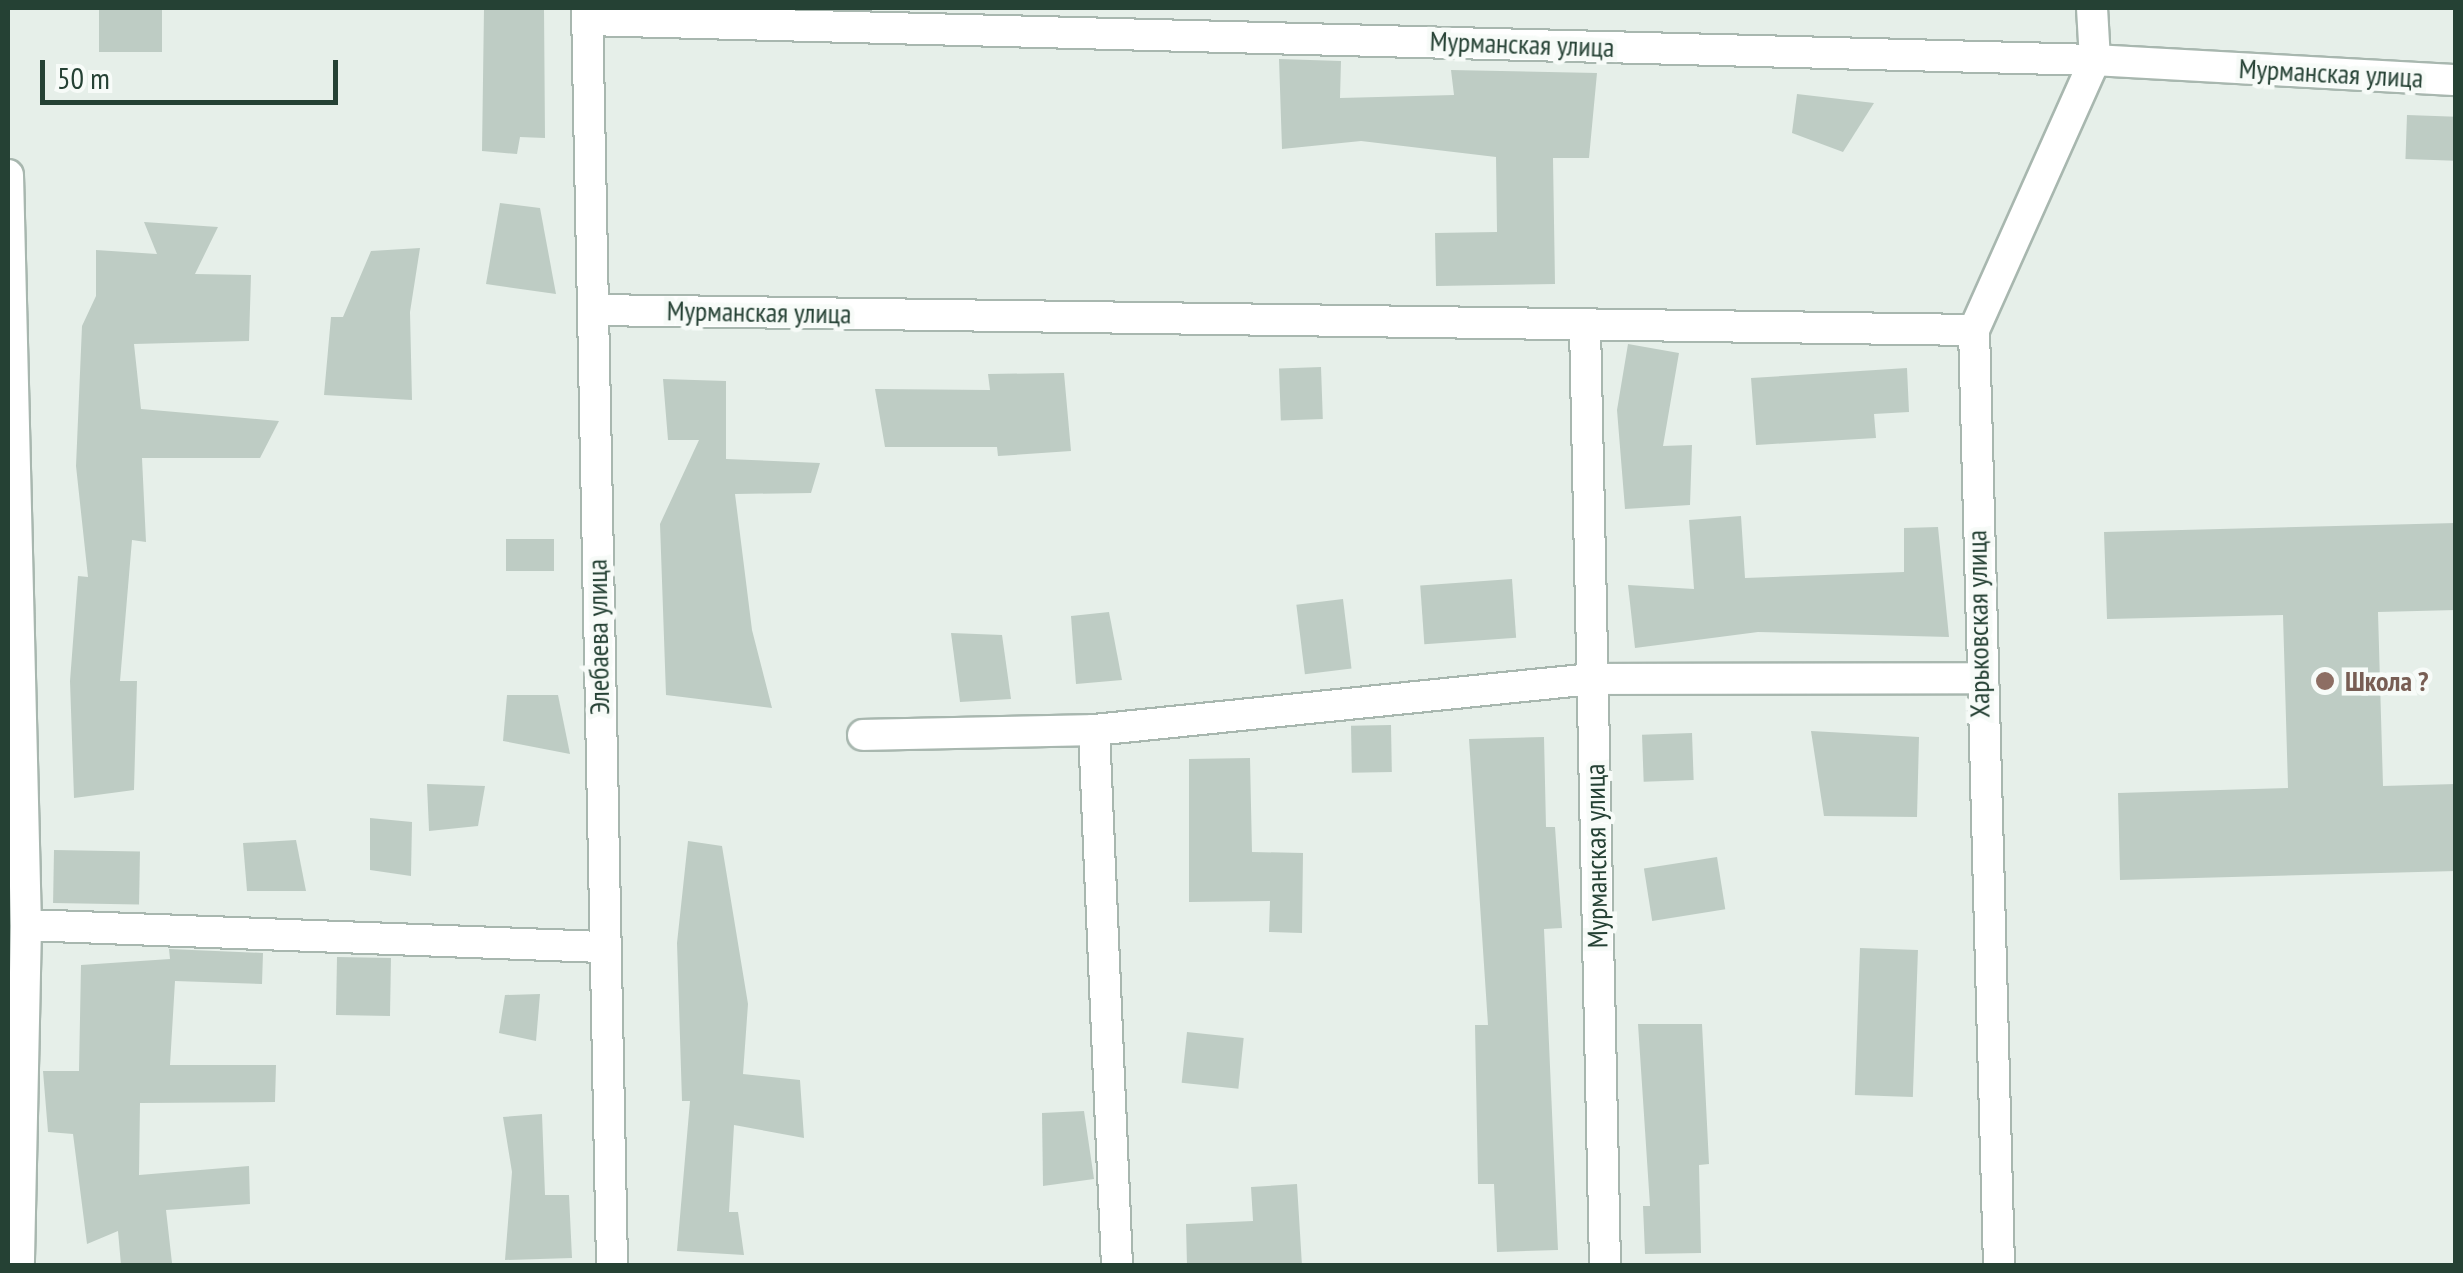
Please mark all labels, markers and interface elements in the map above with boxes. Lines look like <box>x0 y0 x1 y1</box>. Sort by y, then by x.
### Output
street label: Мурманская улица <box>1429 24 1615 64</box>
scale bar <box>45 40 342 102</box>
street label: Мурманская улица <box>2238 51 2424 95</box>
text: 50 m <box>57 58 110 97</box>
street label: Мурманская улица <box>666 294 852 330</box>
street label: Харьковская улица <box>1960 530 1996 718</box>
street label: Элебаева улица <box>580 559 616 715</box>
place label: Школа ? <box>2345 664 2428 698</box>
marker: Школа ? <box>2314 670 2336 692</box>
street label: Мурманская улица <box>1578 763 1614 949</box>

